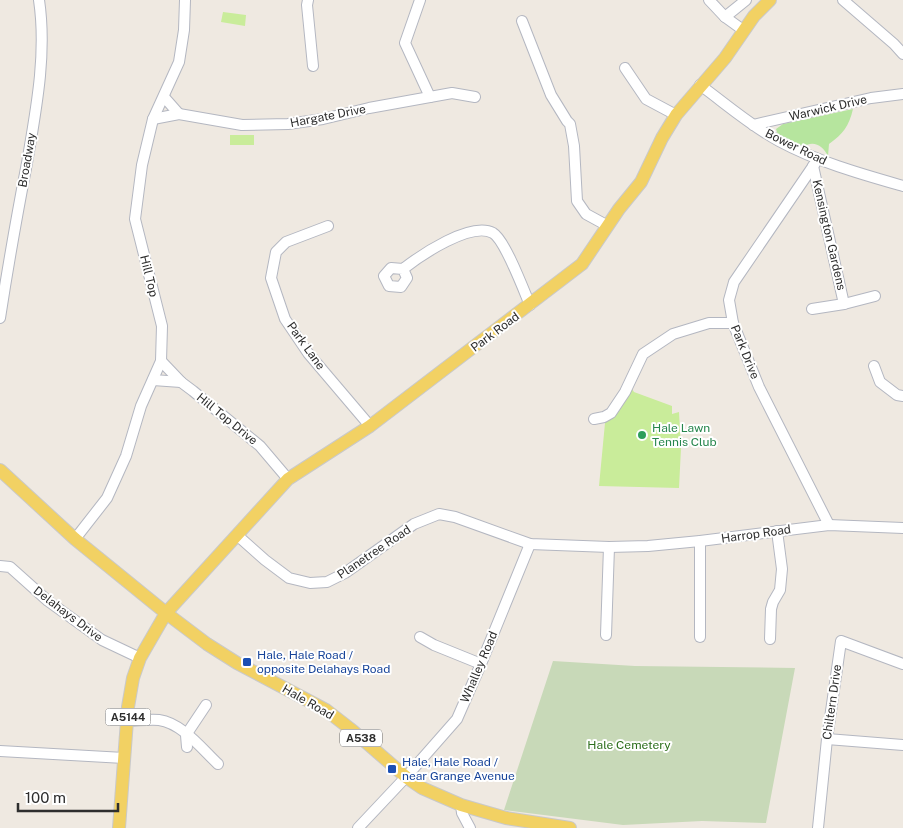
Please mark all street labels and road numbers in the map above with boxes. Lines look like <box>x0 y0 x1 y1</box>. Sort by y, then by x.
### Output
street label: Warwick Drive <box>788 92 869 124</box>
street label: Hargate Drive <box>289 102 367 130</box>
street label: Bower Road <box>763 126 829 168</box>
street label: Broadway <box>15 131 39 188</box>
street label: Kensington Gardens <box>809 178 849 292</box>
street label: Hill Top <box>137 254 161 298</box>
street label: Park Road <box>468 309 522 355</box>
street label: Park Lane <box>284 319 328 373</box>
street label: Park Drive <box>728 323 762 381</box>
street label: Hill Top Drive <box>194 390 260 448</box>
street label: Planetree Road <box>335 522 413 582</box>
street label: Harrop Road <box>720 522 792 546</box>
street label: Delahays Drive <box>31 584 105 645</box>
street label: Whalley Road <box>458 629 500 705</box>
street label: Chiltern Drive <box>820 663 844 741</box>
street label: Hale Road <box>280 682 336 722</box>
road number: A5144 <box>106 709 150 726</box>
road number: A538 <box>340 730 382 746</box>

